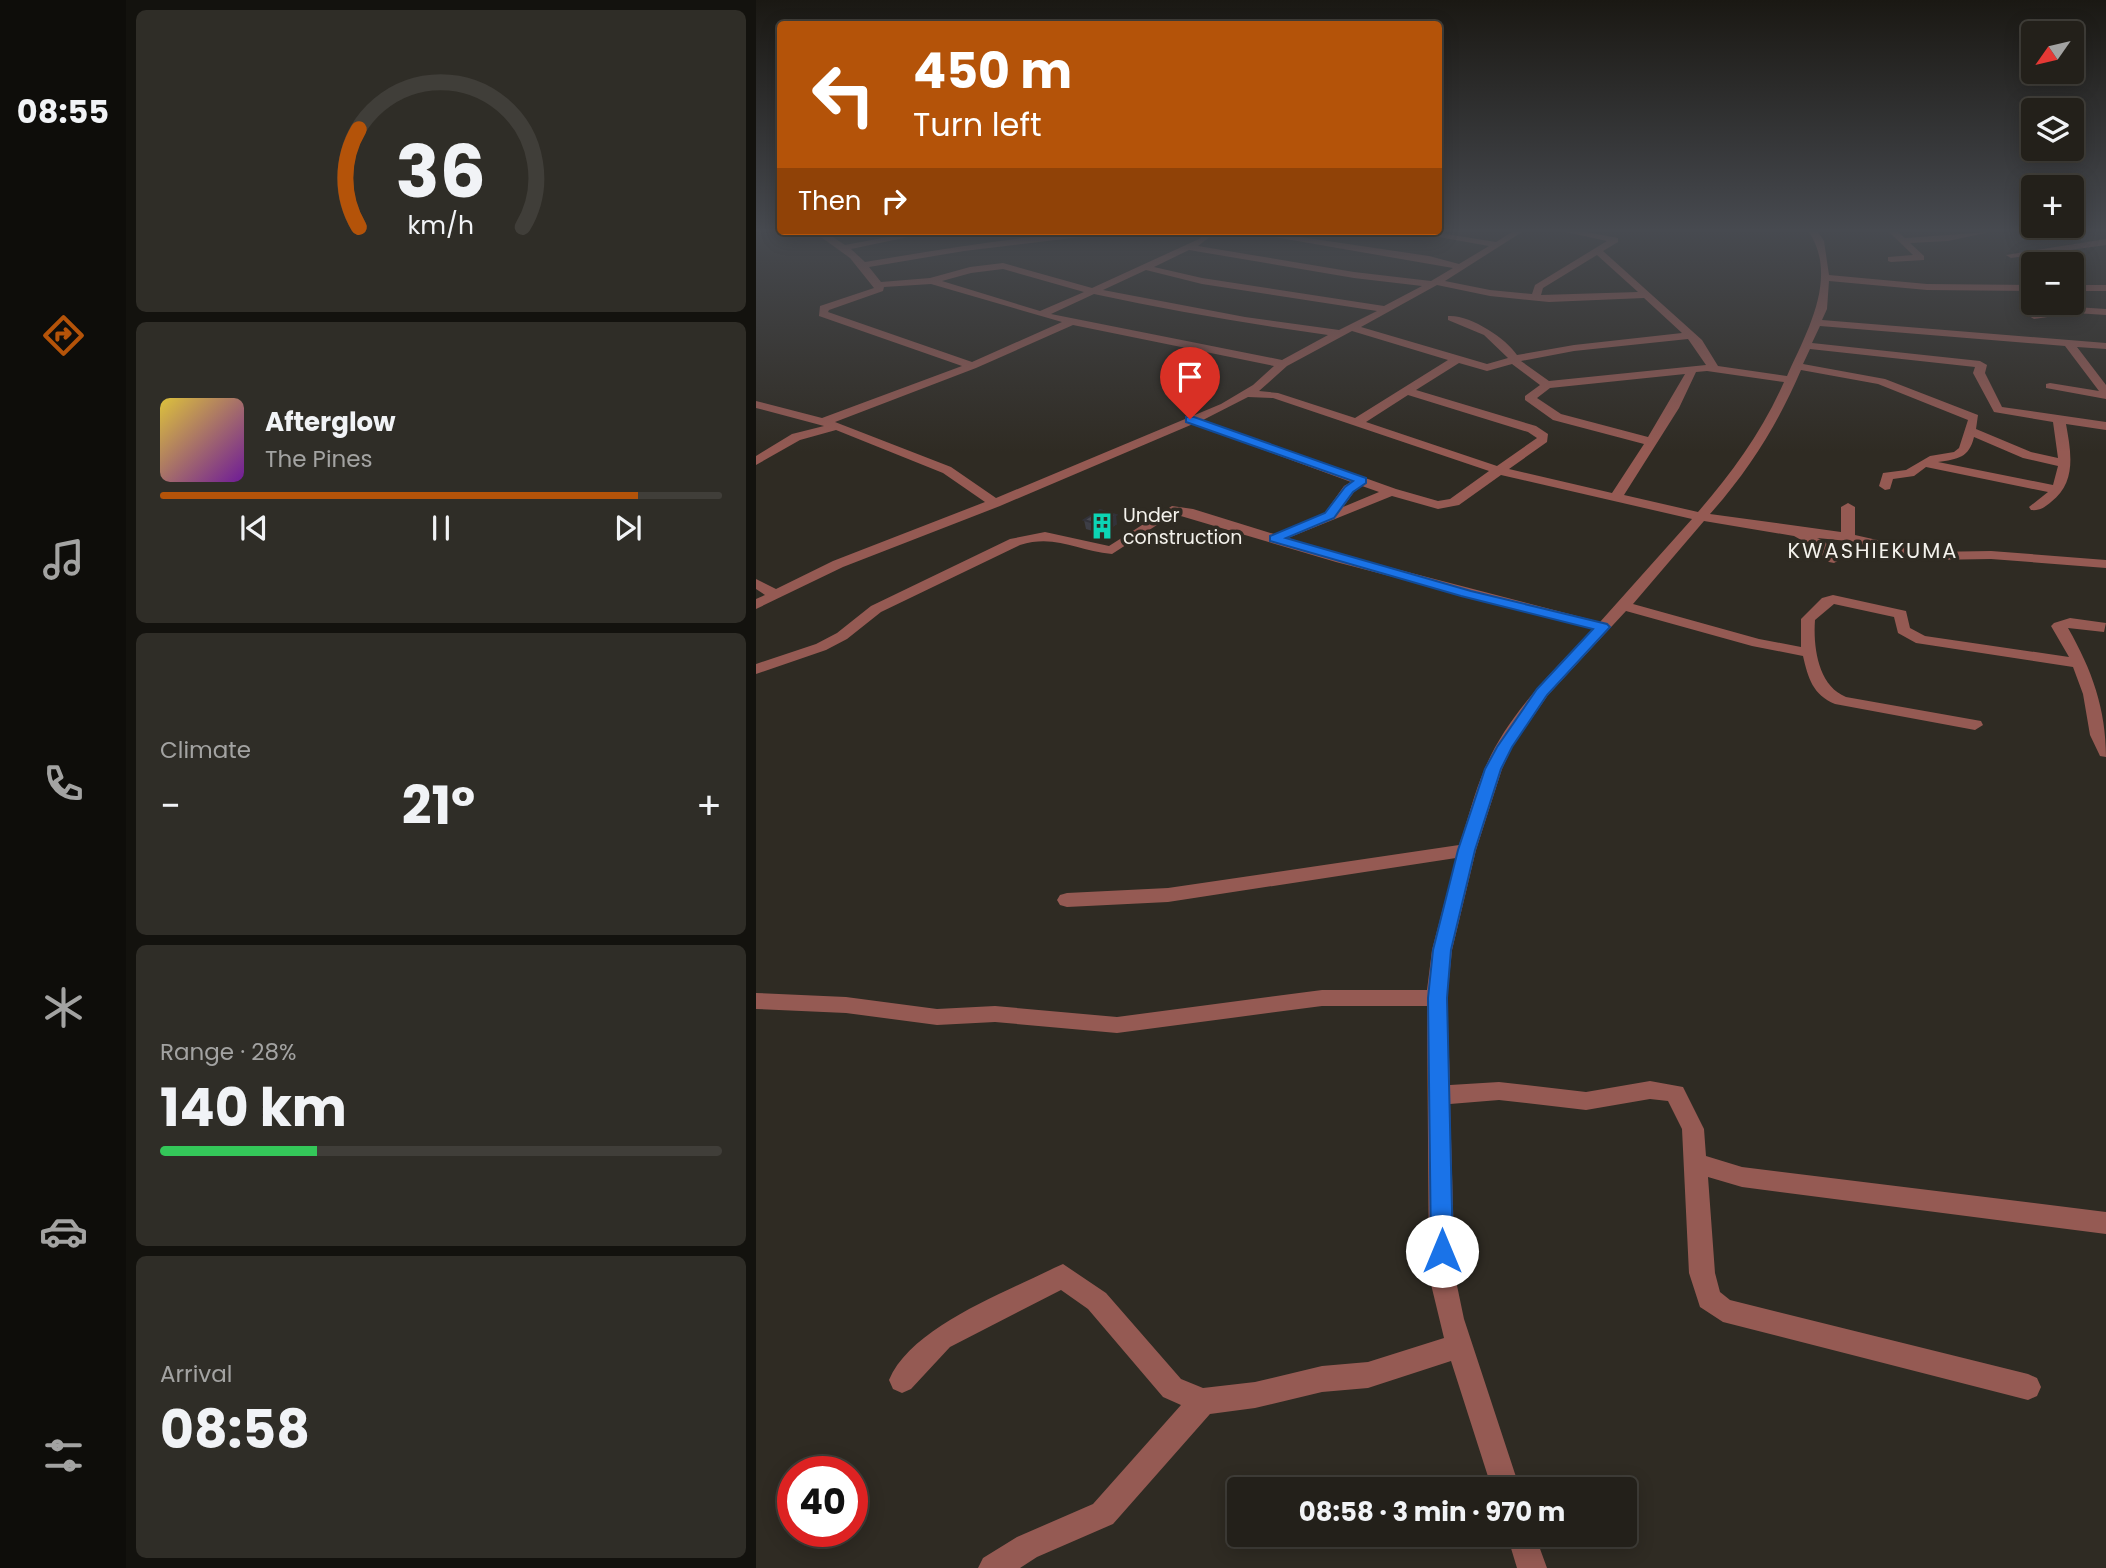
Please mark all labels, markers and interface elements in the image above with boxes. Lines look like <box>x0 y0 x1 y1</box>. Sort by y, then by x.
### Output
north arrow <box>2021 21 2084 84</box>
map controls <box>2021 21 2084 315</box>
text: 450 m <box>913 37 1072 105</box>
icon: left <box>798 49 889 140</box>
text: 08:55 <box>17 89 109 134</box>
button: layers <box>2021 98 2084 161</box>
text: Turn left <box>913 102 1042 147</box>
text: 36 <box>396 121 486 222</box>
button: + <box>2021 175 2084 238</box>
icon: right <box>875 182 913 220</box>
text: Then <box>798 183 861 219</box>
text: km/h <box>408 208 474 243</box>
button: − <box>2021 252 2084 315</box>
icon: directions <box>39 311 88 360</box>
pin <box>1160 347 1220 419</box>
icon: arrive <box>1171 358 1209 396</box>
text: Afterglow <box>265 404 396 440</box>
text: The Pines <box>265 443 373 475</box>
place label: Under construction <box>1123 502 1242 551</box>
icon: previous <box>235 509 273 547</box>
icon: pause <box>422 509 460 547</box>
icon: next <box>609 509 647 547</box>
building icon: Under construction <box>1087 511 1117 541</box>
icon: music <box>39 535 88 584</box>
district label: KWASHIEKUMA <box>1787 536 1959 565</box>
text: Climate <box>160 734 251 766</box>
icon: phone <box>39 759 88 808</box>
text: 21° <box>402 769 475 842</box>
text: − <box>160 779 181 832</box>
text: + <box>696 779 722 832</box>
icon: climate <box>39 983 88 1032</box>
text: Range · 28% <box>160 1036 296 1068</box>
text: 140 km <box>160 1071 347 1144</box>
icon: car <box>39 1207 88 1256</box>
position arrow <box>1405 1214 1479 1288</box>
text: Arrival <box>160 1358 232 1390</box>
text: 08:58 <box>160 1393 310 1466</box>
icon: filters <box>39 1431 88 1480</box>
speed limit sign: 40 <box>777 1456 868 1547</box>
text: 08:58 · 3 min · 970 m <box>1299 1494 1565 1530</box>

